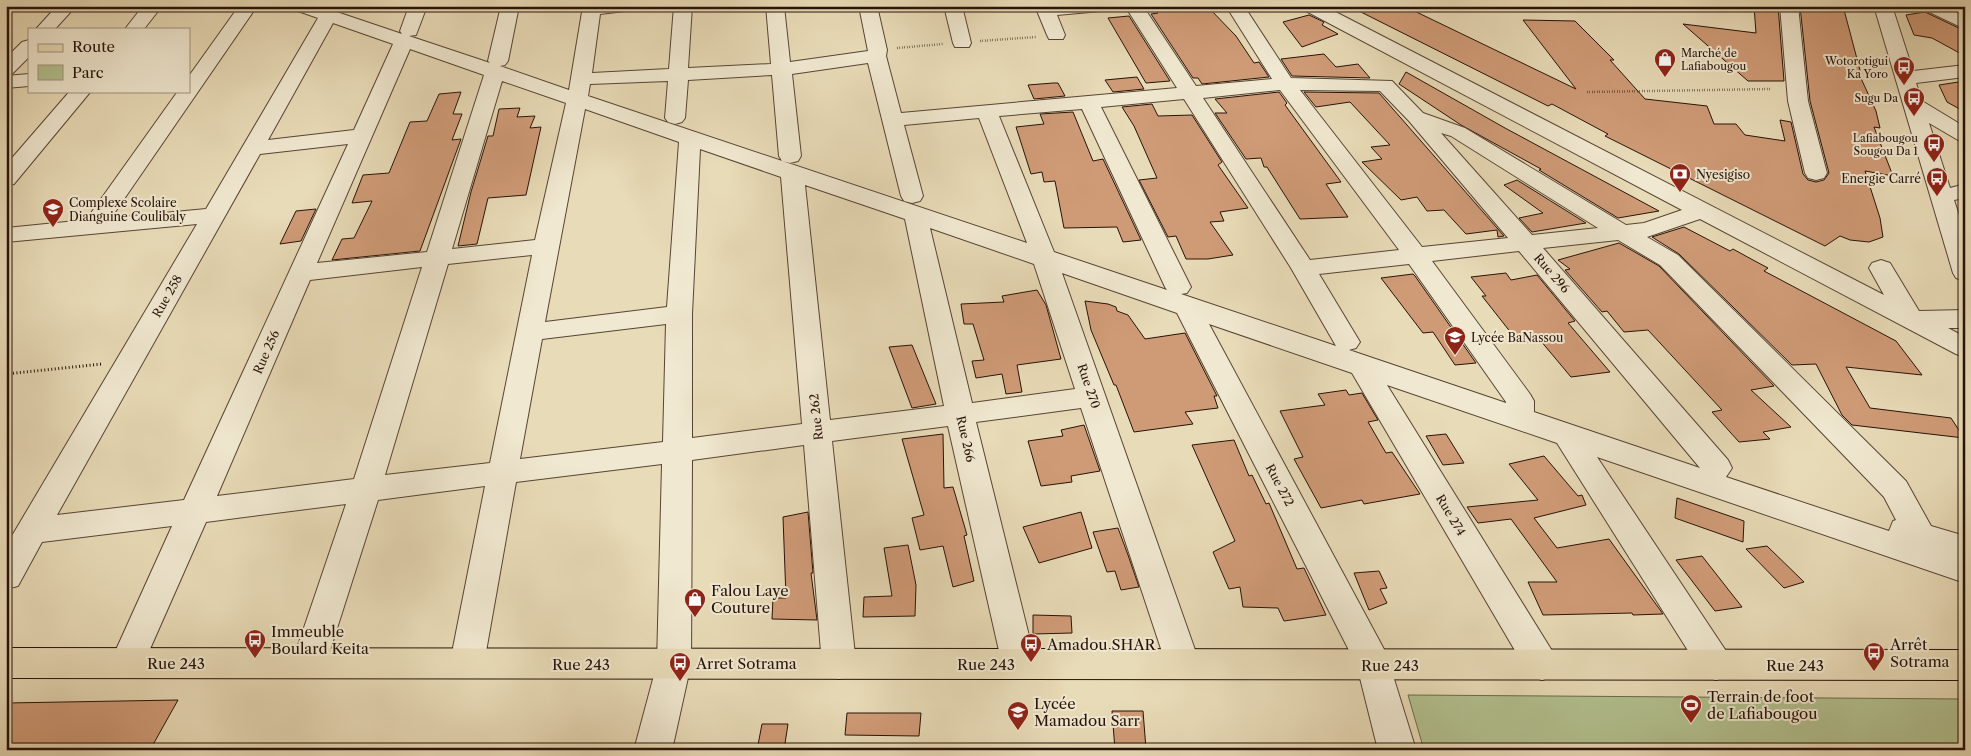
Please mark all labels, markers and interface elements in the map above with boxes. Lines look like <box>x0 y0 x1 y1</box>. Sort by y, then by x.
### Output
legend <box>28 28 190 92</box>
text: Route <box>72 37 115 56</box>
place label: Marché de Lafiabougou <box>1681 46 1746 73</box>
shop icon: Marché de Lafiabougou <box>1653 47 1677 78</box>
place label: Wotorotigui Ka Yoro <box>1824 54 1889 81</box>
bus stop icon: Wotorotigui Ka Yoro <box>1892 55 1916 86</box>
text: Parc <box>72 63 104 82</box>
bus stop icon: Sugu Da <box>1902 86 1926 117</box>
place label: Sugu Da <box>1854 91 1898 105</box>
place label: Lafiabougou Sougou Da 1 <box>1853 131 1918 158</box>
bus stop icon: Lafiabougou Sougou Da 1 <box>1922 132 1946 163</box>
bank icon: Nyesigiso <box>1668 162 1692 193</box>
bus stop icon: Energie Carré <box>1925 166 1949 197</box>
place label: Nyesigiso <box>1696 167 1750 182</box>
place label: Energie Carré <box>1841 171 1921 186</box>
place label: Complexe Scolaire Dianguine Coulibaly <box>69 195 186 224</box>
school or university icon: Complexe Scolaire Dianguine Coulibaly <box>41 197 65 228</box>
street label: Rue 296 <box>1531 250 1573 296</box>
street label: Rue 258 <box>149 272 185 320</box>
school or university icon: Lycée BaNassou <box>1443 325 1467 356</box>
street label: Rue 256 <box>250 328 282 376</box>
place label: Lycée BaNassou <box>1471 330 1564 345</box>
street label: Rue 270 <box>1074 362 1104 410</box>
street label: Rue 262 <box>806 393 826 441</box>
street label: Rue 266 <box>953 414 979 464</box>
street label: Rue 272 <box>1263 461 1297 509</box>
street label: Rue 274 <box>1433 492 1469 538</box>
place label: Falou Laye Couture <box>711 581 789 617</box>
shop icon: Falou Laye Couture <box>683 587 707 618</box>
place label: Immeuble Boulard Keita <box>271 622 369 658</box>
bus stop icon: Immeuble Boulard Keita <box>243 628 267 659</box>
bus stop icon: Amadou SHAR <box>1019 632 1043 663</box>
place label: Amadou SHAR <box>1046 635 1157 654</box>
place label: Arrêt Sotrama <box>1889 635 1950 671</box>
bus stop icon: Arrêt Sotrama <box>1862 641 1886 672</box>
bus stop icon: Arret Sotrama <box>668 651 692 682</box>
street label: Rue 243 <box>147 654 205 673</box>
place label: Arret Sotrama <box>695 654 797 673</box>
street label: Rue 243 <box>552 655 610 674</box>
street label: Rue 243 <box>957 655 1015 674</box>
street label: Rue 243 <box>1361 656 1419 675</box>
street label: Rue 243 <box>1766 656 1824 675</box>
place label: Terrain de foot de Lafiabougou <box>1707 687 1817 723</box>
sports icon: Terrain de foot de Lafiabougou <box>1679 693 1703 724</box>
place label: Lycée Mamadou Sarr <box>1034 694 1141 730</box>
school or university icon: Lycée Mamadou Sarr <box>1006 700 1030 731</box>

